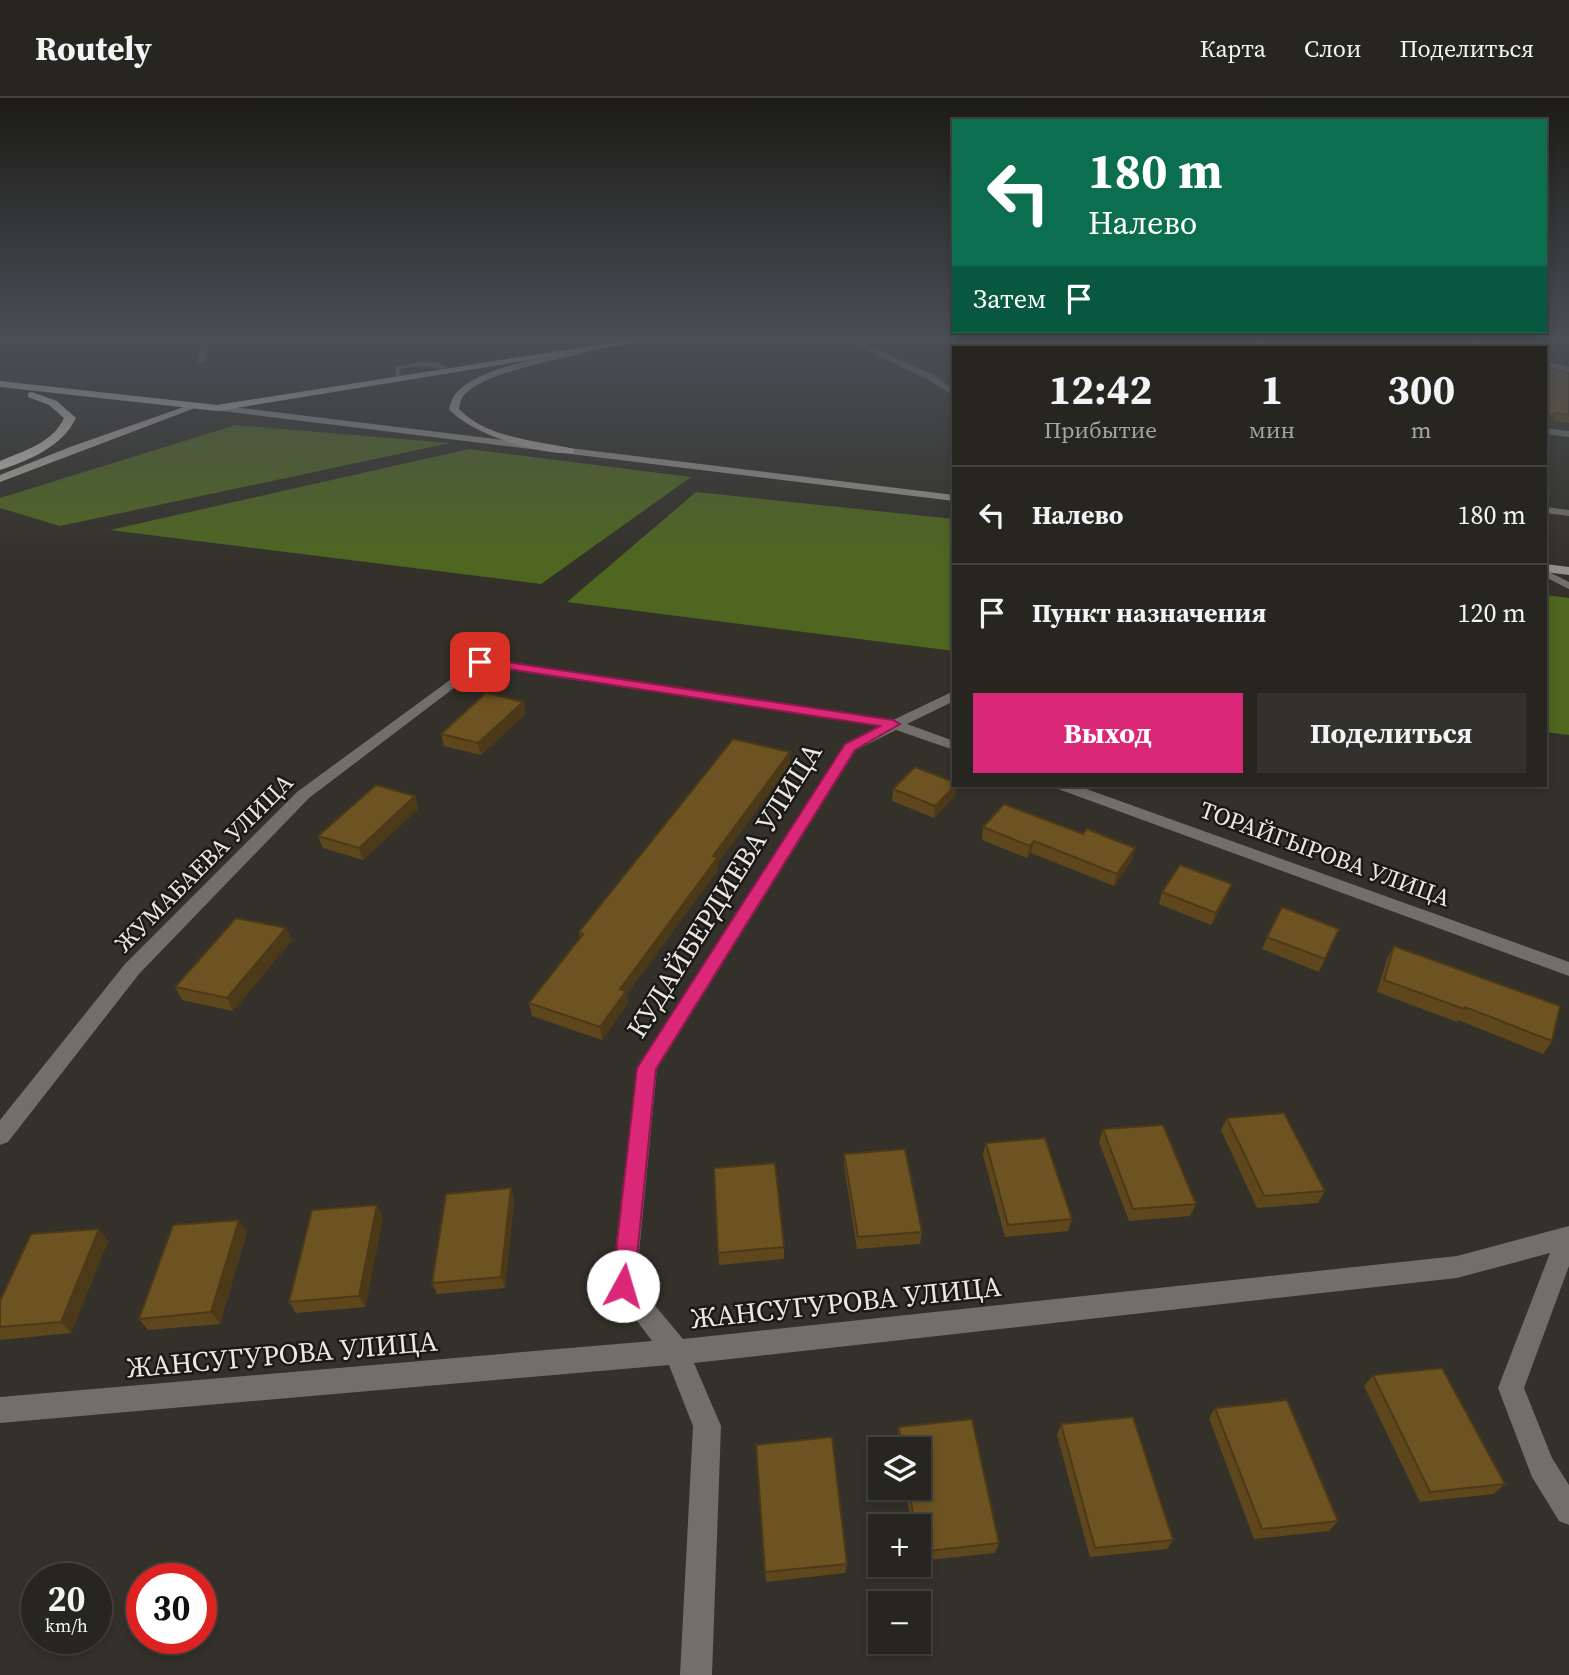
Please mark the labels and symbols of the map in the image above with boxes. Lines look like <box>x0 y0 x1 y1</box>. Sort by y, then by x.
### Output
pin <box>450 632 510 692</box>
street label: КУДАЙБЕРДИЕВА УЛИЦА <box>617 735 831 1045</box>
street label: ЖУМАБАЕВА УЛИЦА <box>107 766 300 959</box>
street label: ТОРАЙГЫРОВА УЛИЦА <box>1195 793 1455 914</box>
position arrow <box>586 1249 660 1323</box>
street label: ЖАНСУГУРОВА УЛИЦА <box>689 1267 1004 1337</box>
street label: ЖАНСУГУРОВА УЛИЦА <box>125 1321 440 1387</box>
speed limit sign: 30 <box>126 1563 217 1654</box>

